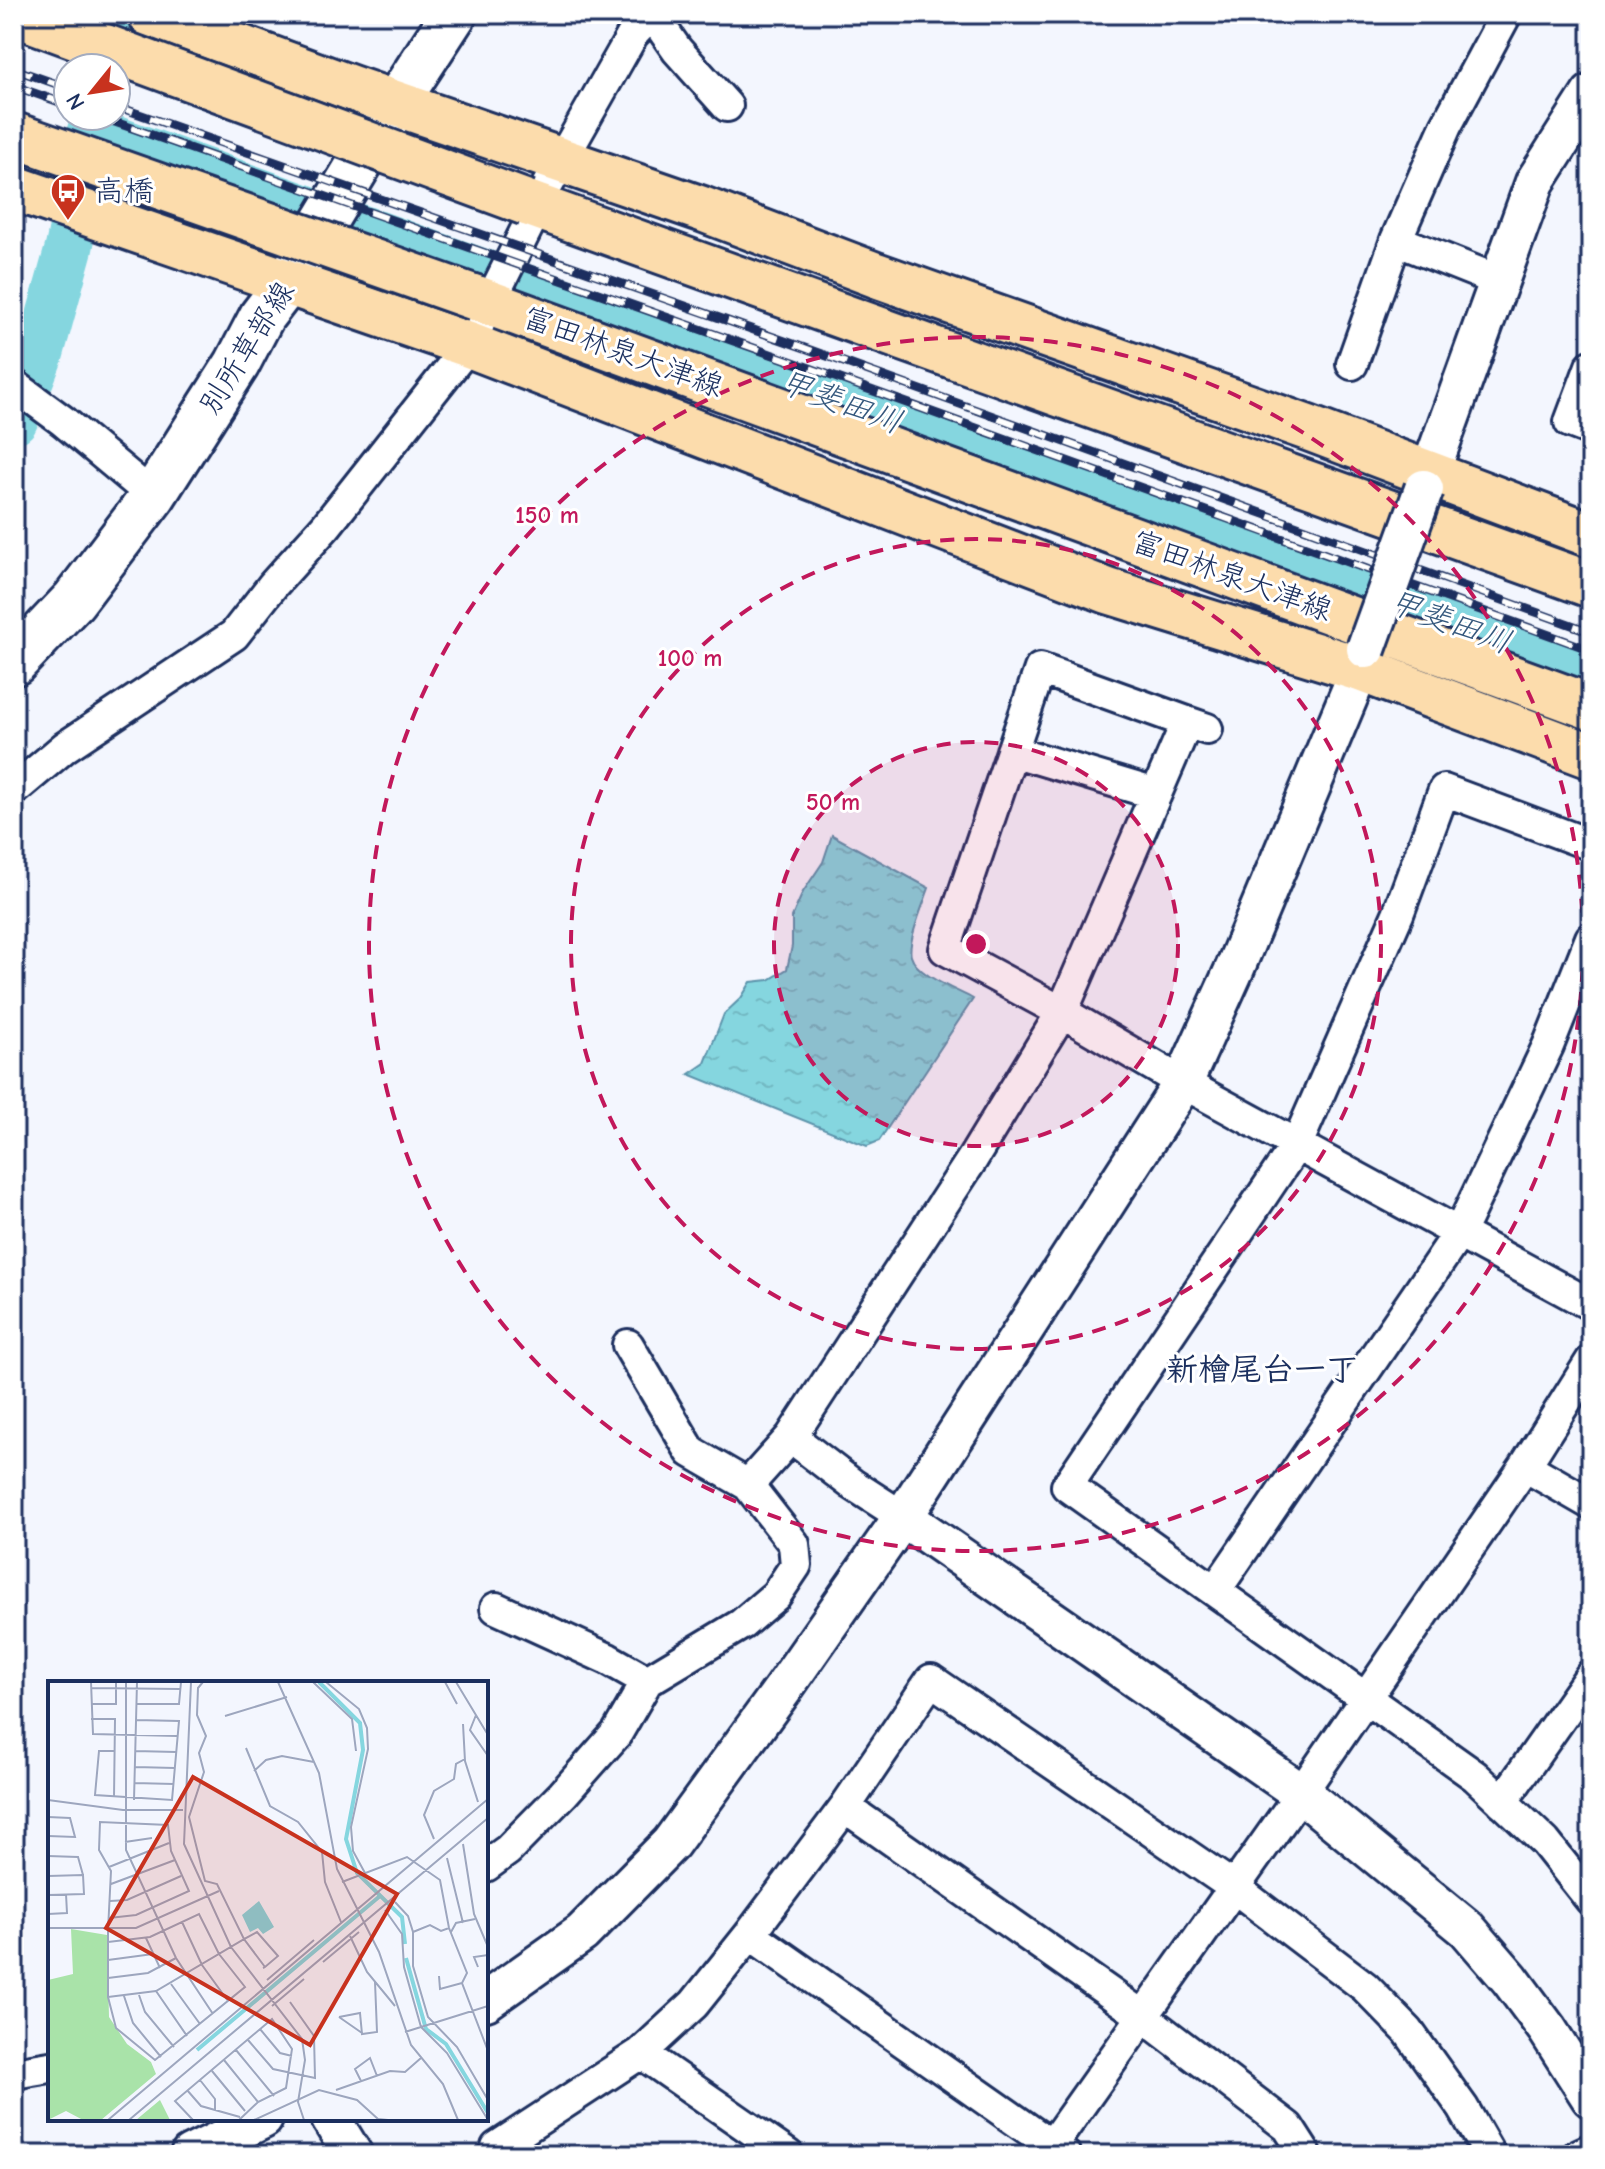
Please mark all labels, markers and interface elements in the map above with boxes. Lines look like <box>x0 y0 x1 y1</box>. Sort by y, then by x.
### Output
north arrow <box>52 52 132 132</box>
text: N <box>61 89 90 114</box>
bus stop icon: 高橋 <box>49 172 87 222</box>
place label: 高橋 <box>94 174 154 209</box>
street label: 別所草部線 <box>192 275 302 421</box>
street label: 富田林泉大津線 <box>518 300 728 404</box>
water label: 甲斐田川 <box>775 363 907 441</box>
text: 150 m <box>515 501 579 529</box>
street label: 富田林泉大津線 <box>1127 524 1337 628</box>
water label: 甲斐田川 <box>1384 583 1516 661</box>
text: 100 m <box>658 644 722 672</box>
text: 50 m <box>806 788 860 816</box>
centre of rings <box>962 930 990 958</box>
district label: 新檜尾台一丁 <box>1166 1351 1358 1388</box>
inset map <box>48 1681 488 2121</box>

